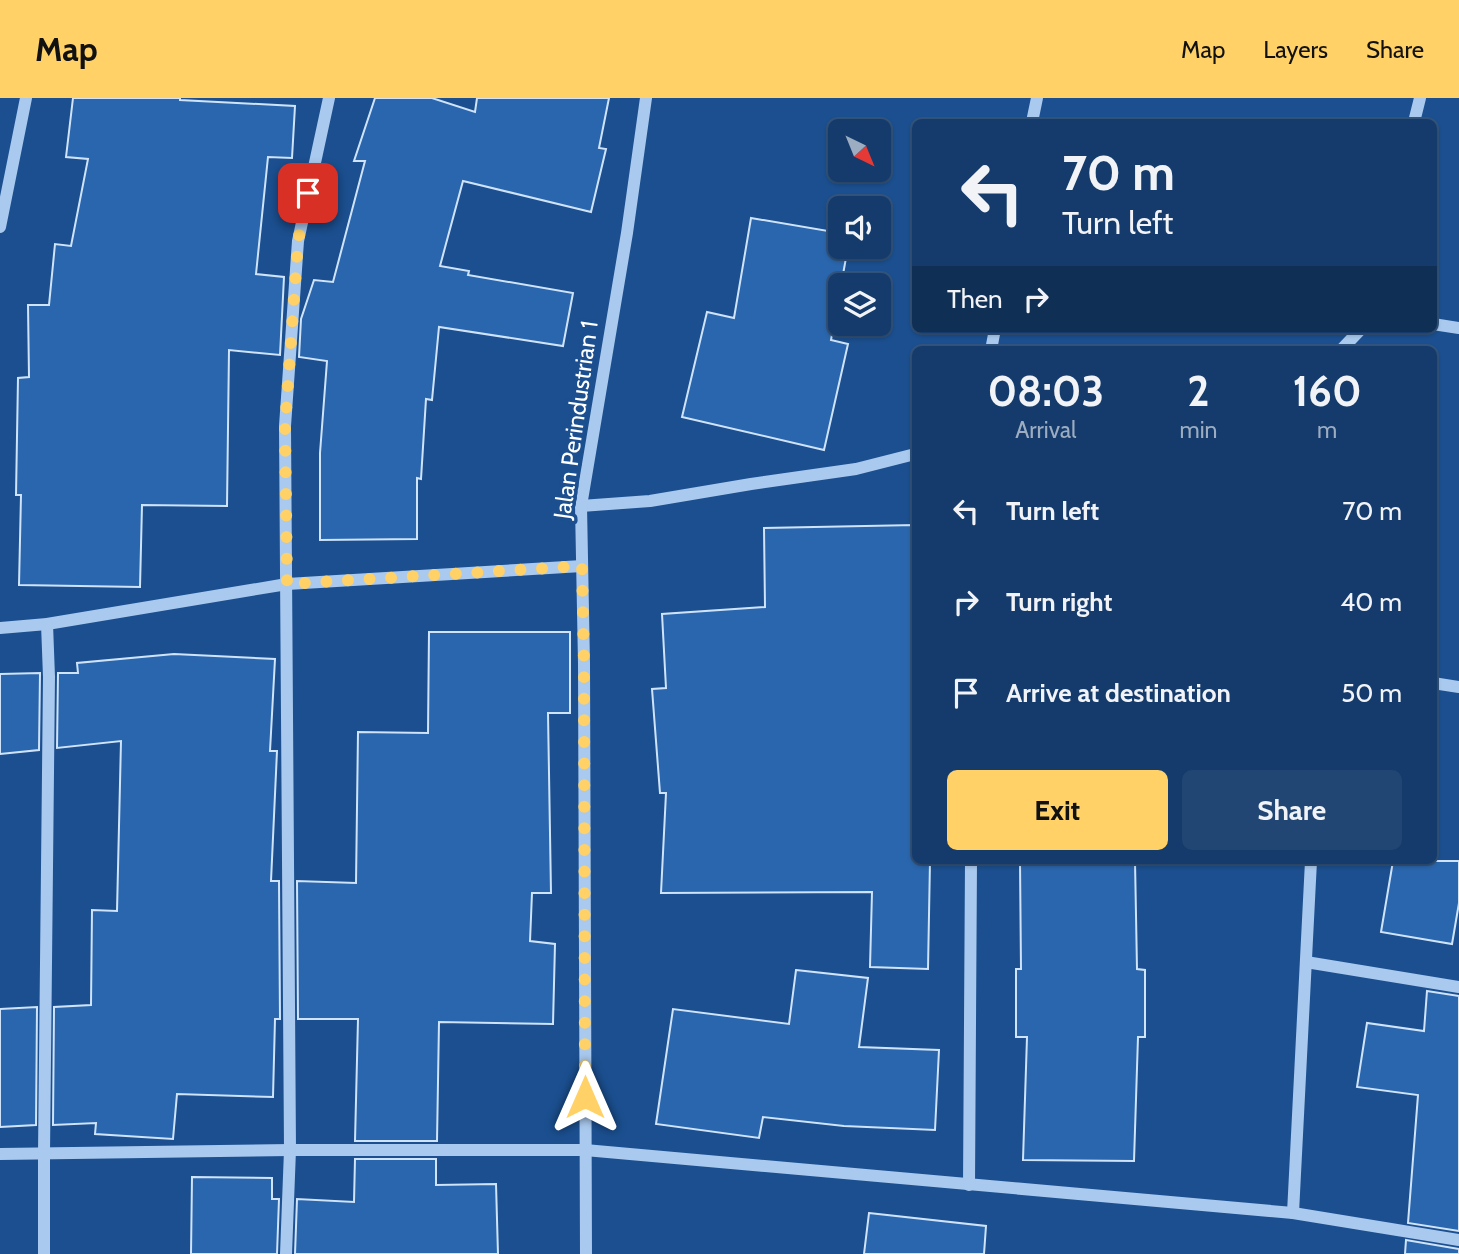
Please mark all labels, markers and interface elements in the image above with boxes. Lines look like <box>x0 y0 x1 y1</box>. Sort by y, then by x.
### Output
text: Map <box>35 29 98 69</box>
text: Map <box>1181 35 1225 64</box>
text: Layers <box>1263 35 1328 64</box>
text: Share <box>1366 35 1424 64</box>
north arrow <box>828 119 891 182</box>
map controls <box>828 119 891 336</box>
text: 70 m <box>1062 143 1175 202</box>
icon: left <box>947 147 1038 238</box>
pin <box>278 163 338 223</box>
icon: arrive <box>289 174 327 212</box>
button: sound <box>828 196 891 259</box>
text: Turn left <box>1062 203 1173 242</box>
button: layers <box>828 273 891 336</box>
icon: right <box>1017 280 1055 318</box>
text: Then <box>947 283 1003 315</box>
street label: Jalan Perindustrian 1 <box>547 319 604 522</box>
text: 08:03 <box>987 365 1104 417</box>
text: 2 <box>1187 365 1210 417</box>
text: 160 <box>1293 365 1362 417</box>
text: Arrival <box>1015 416 1076 444</box>
text: min <box>1179 416 1217 444</box>
text: m <box>1317 416 1337 444</box>
icon: left <box>947 492 985 530</box>
text: Turn left <box>1006 495 1099 527</box>
text: 70 m <box>1342 495 1402 527</box>
icon: right <box>947 583 985 621</box>
text: Turn right <box>1006 586 1112 618</box>
text: 40 m <box>1340 586 1402 618</box>
icon: arrive <box>947 674 985 712</box>
text: Arrive at destination <box>1006 677 1231 709</box>
text: 50 m <box>1341 677 1402 709</box>
button: Exit <box>947 770 1168 850</box>
button: Share <box>1182 770 1402 850</box>
position arrow <box>548 1060 622 1134</box>

